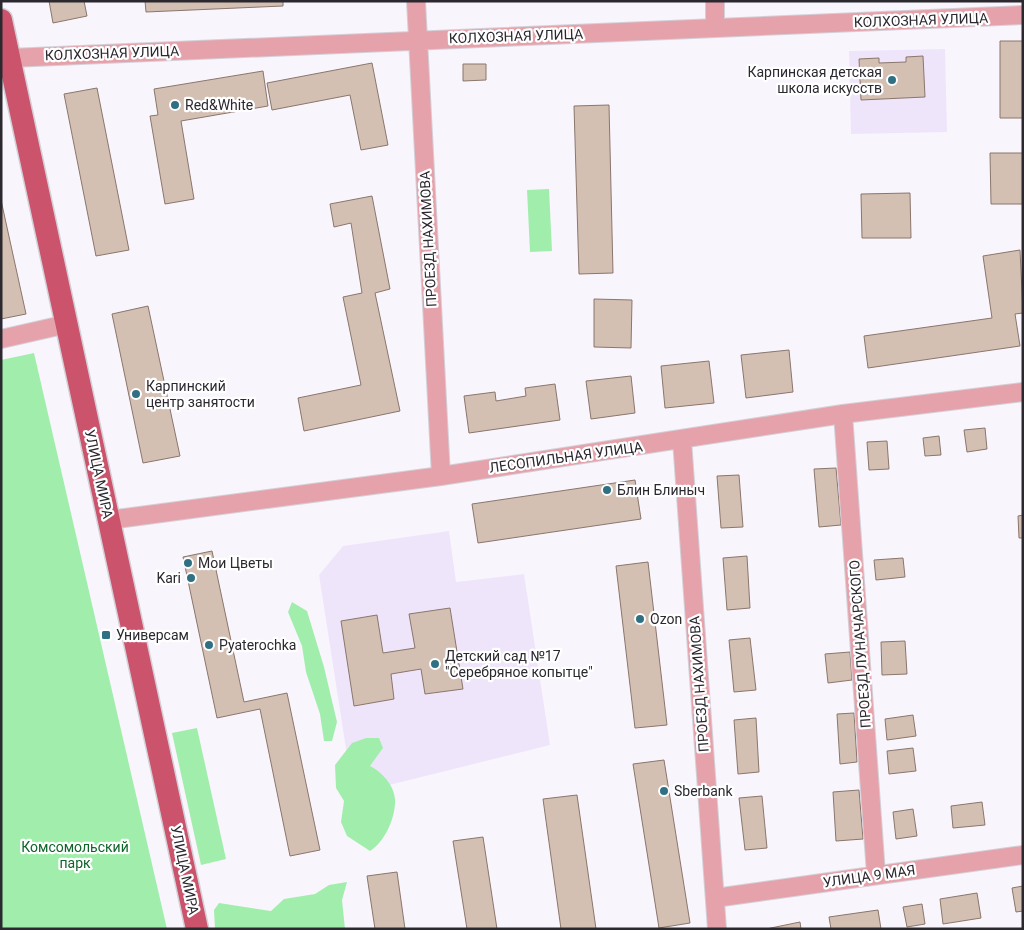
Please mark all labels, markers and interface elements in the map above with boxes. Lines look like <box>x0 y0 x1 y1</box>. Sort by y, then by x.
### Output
street label: КОЛХОЗНАЯ УЛИЦА <box>854 10 988 30</box>
street label: КОЛХОЗНАЯ УЛИЦА <box>449 26 583 46</box>
street label: КОЛХОЗНАЯ УЛИЦА <box>45 43 179 63</box>
place label: Карпинская детская школа искусств <box>747 64 882 96</box>
marker: Карпинская детская школа искусств <box>886 74 898 86</box>
place label: Red&White <box>185 97 253 113</box>
marker: Red&White <box>169 99 181 111</box>
street label: ПРОЕЗД НАХИМОВА <box>416 170 440 308</box>
place label: Карпинский центр занятости <box>146 378 255 410</box>
marker: Карпинский центр занятости <box>130 388 142 400</box>
street label: УЛИЦА МИРА <box>82 428 116 520</box>
street label: ЛЕСОПИЛЬНАЯ УЛИЦА <box>488 438 644 476</box>
place label: Блин Блиныч <box>617 482 705 498</box>
marker: Блин Блиныч <box>601 484 613 496</box>
place label: Мои Цветы <box>198 555 273 571</box>
marker: Мои Цветы <box>182 557 194 569</box>
street label: ПРОЕЗД ЛУНАЧАРСКОГО <box>846 559 874 729</box>
place label: Kari <box>156 570 181 586</box>
marker: Kari <box>185 572 197 584</box>
place label: Ozon <box>650 611 682 627</box>
marker: Ozon <box>634 613 646 625</box>
street label: ПРОЕЗД НАХИМОВА <box>686 615 712 753</box>
place label: Универсам <box>116 627 189 643</box>
marker: Универсам <box>100 629 112 641</box>
place label: Pyaterochka <box>219 637 296 653</box>
marker: Pyaterochka <box>203 639 215 651</box>
place label: Детский сад №17 "Серебряное копытце" <box>445 648 593 680</box>
marker: Детский сад №17 "Серебряное копытце" <box>429 658 441 670</box>
place label: Sberbank <box>674 783 734 799</box>
marker: Sberbank <box>658 785 670 797</box>
street label: УЛИЦА МИРА <box>168 824 202 916</box>
park label: Комсомольский парк <box>21 839 129 871</box>
street label: УЛИЦА 9 МАЯ <box>822 862 916 890</box>

